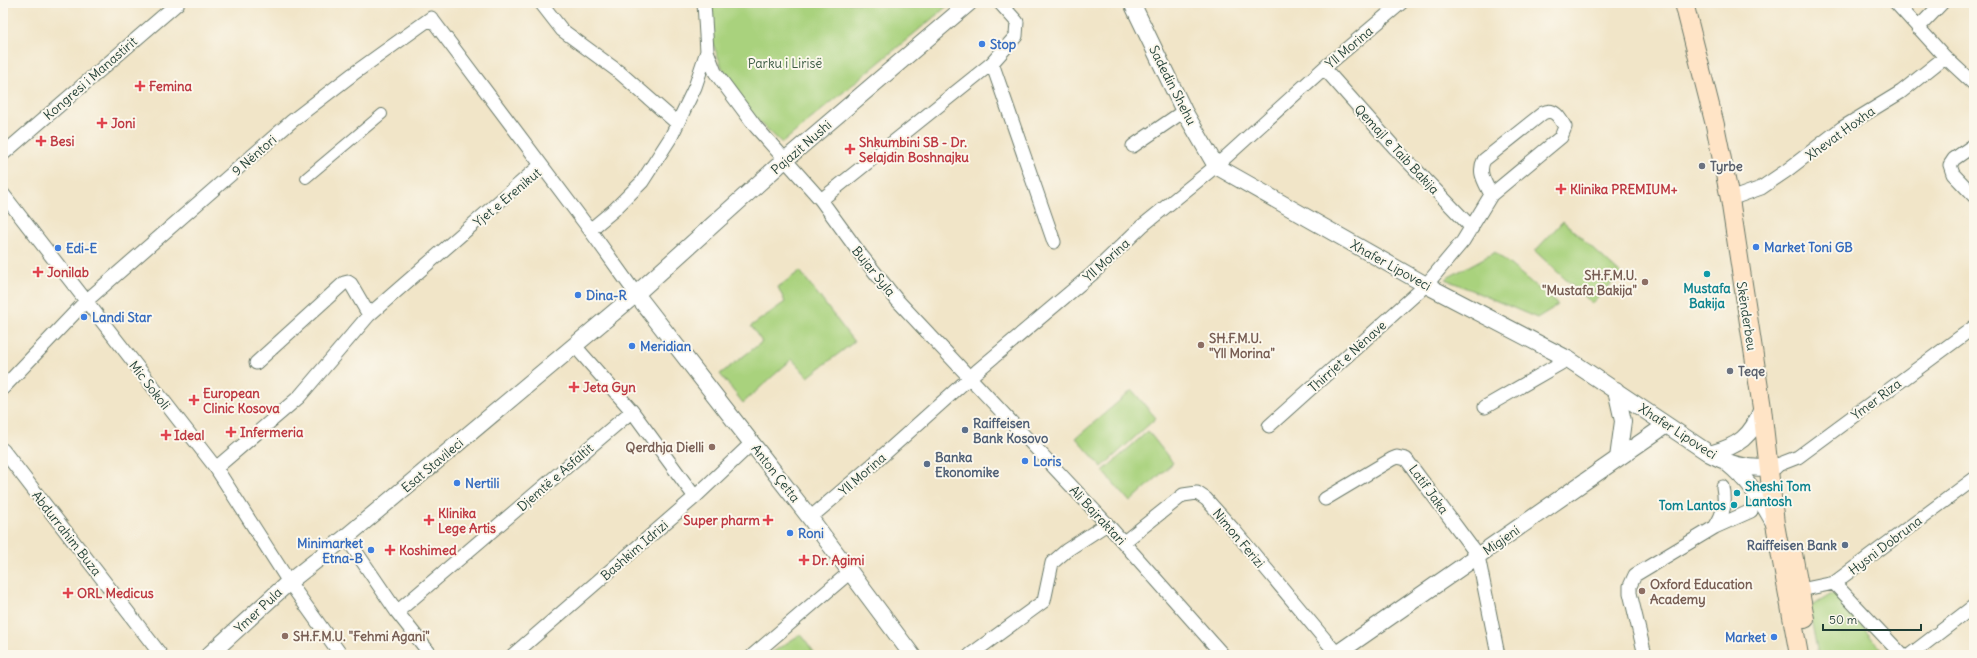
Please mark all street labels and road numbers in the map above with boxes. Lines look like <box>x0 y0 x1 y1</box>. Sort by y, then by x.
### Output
street label: Yll Morina <box>1322 23 1377 72</box>
street label: Kongresi i Manastirit <box>40 33 141 124</box>
street label: Sadedin Shehu <box>1145 43 1200 128</box>
street label: Qemajl e Taib Bakija <box>1351 101 1443 198</box>
street label: Xhevat Hoxha <box>1802 103 1878 164</box>
street label: Pajazit Nushi <box>768 116 835 178</box>
street label: 9 Nëntori <box>228 131 280 179</box>
street label: Yjet e Erenikut <box>470 164 545 231</box>
street label: Yll Morina <box>1079 235 1133 286</box>
street label: Xhafer Lipoveci <box>1347 236 1434 295</box>
street label: Bujar Syla <box>848 243 899 300</box>
street label: Skënderbeu <box>1733 280 1760 352</box>
street label: Thirrjet e Nënave <box>1305 317 1390 396</box>
street label: Mic Sokoli <box>125 357 174 413</box>
street label: Ymer Riza <box>1848 375 1905 424</box>
street label: Xhafer Lipoveci <box>1635 400 1720 463</box>
street label: Esat Stavileci <box>398 434 467 496</box>
street label: Djemtë e Asfaltit <box>514 439 597 515</box>
street label: Anton Çetta <box>748 441 804 506</box>
street label: Yll Morina <box>835 449 889 500</box>
street label: Latif Jaka <box>1405 461 1452 517</box>
street label: Ali Bajraktari <box>1066 482 1130 549</box>
street label: Abdurrahim Buza <box>28 487 105 579</box>
street label: Nimon Ferizi <box>1209 505 1268 571</box>
street label: Hysni Dobruna <box>1845 512 1925 579</box>
street label: Bashkim Idrizi <box>597 516 672 584</box>
street label: Migjeni <box>1480 522 1523 559</box>
street label: Ymer Pula <box>231 584 286 637</box>

